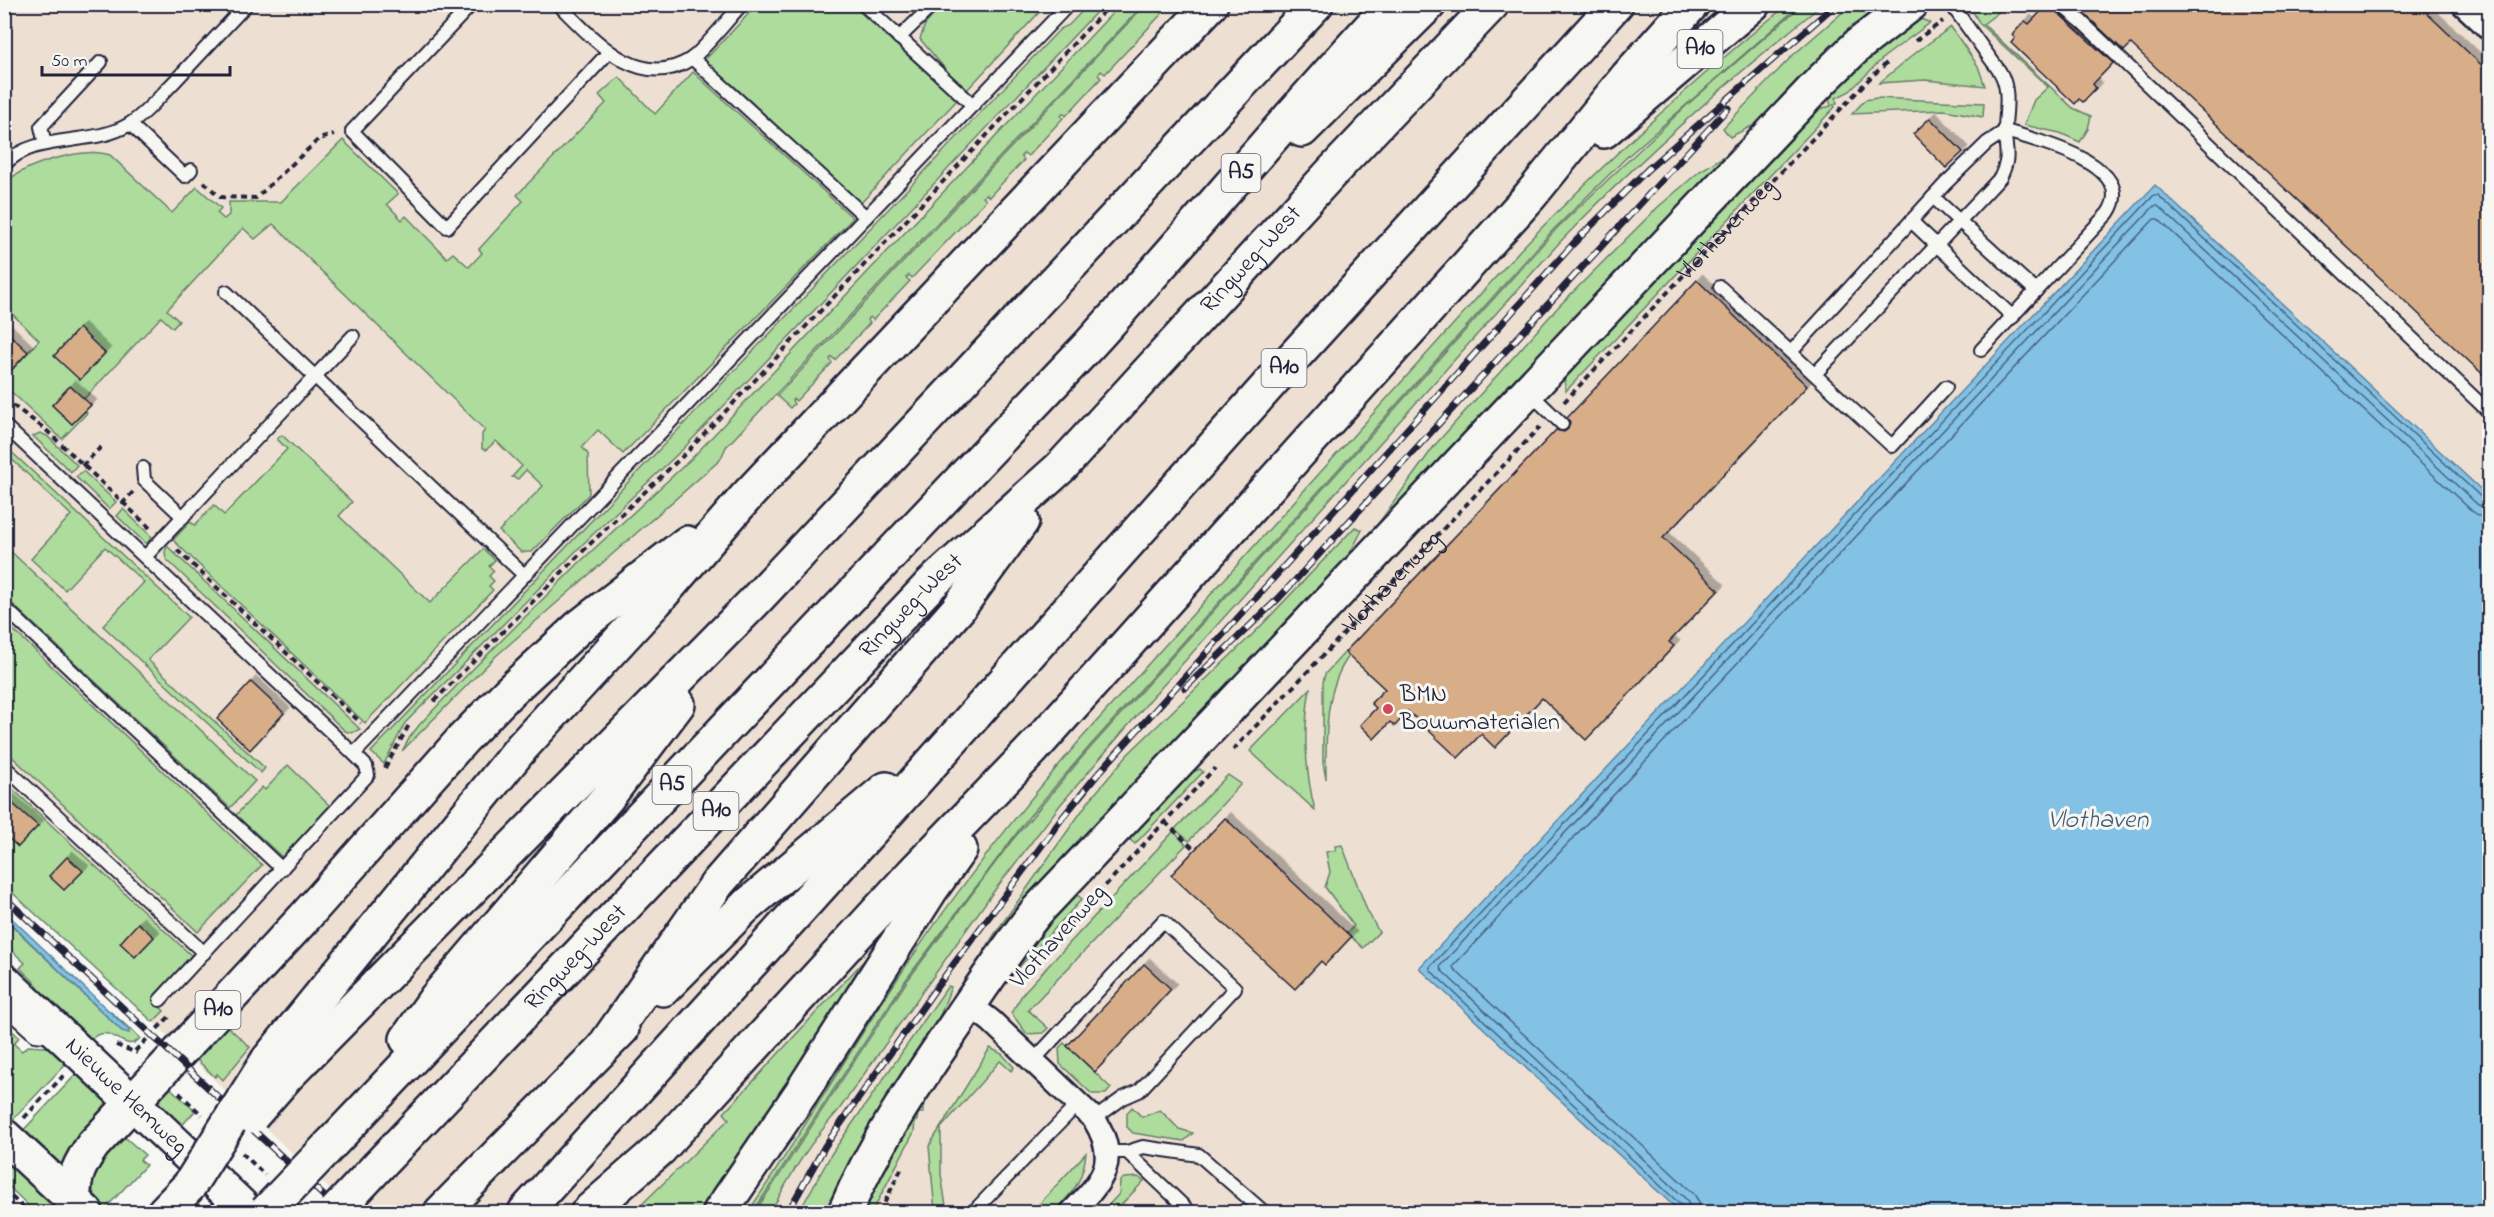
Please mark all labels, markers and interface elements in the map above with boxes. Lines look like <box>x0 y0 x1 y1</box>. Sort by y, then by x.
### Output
road number: A10 <box>1678 30 1722 68</box>
scale bar <box>42 39 230 77</box>
text: 50 m <box>51 49 88 75</box>
road number: A5 <box>1222 154 1260 192</box>
street label: Vlothavenweg <box>1669 170 1784 290</box>
street label: Ringweg-West <box>1193 198 1311 322</box>
road number: A10 <box>1262 349 1306 387</box>
street label: Vlothavenweg <box>1334 523 1450 643</box>
street label: Ringweg-West <box>851 545 971 667</box>
place label: BMN Bouwmaterialen <box>1399 678 1560 741</box>
marker: BMN Bouwmaterialen <box>1381 702 1395 716</box>
road number: A5 <box>652 766 692 804</box>
road number: A10 <box>694 792 738 830</box>
water label: Vlothaven <box>2048 802 2149 840</box>
street label: Vlothavenweg <box>1002 877 1116 998</box>
street label: Ringweg-West <box>516 896 636 1019</box>
road number: A10 <box>196 991 240 1029</box>
street label: Nieuwe Hemweg <box>57 1029 195 1164</box>

